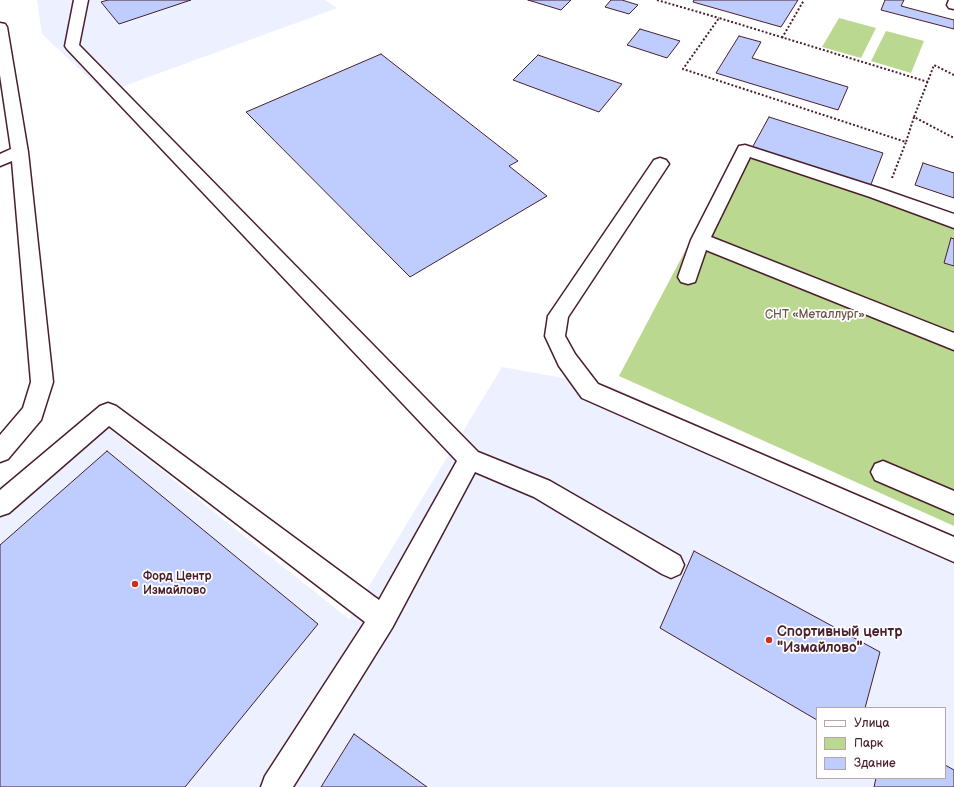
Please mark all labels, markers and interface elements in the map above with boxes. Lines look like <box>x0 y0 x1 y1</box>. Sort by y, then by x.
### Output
park label: СНТ «Металлург» <box>765 308 865 322</box>
place label: Форд Центр Измайлово <box>143 570 212 598</box>
marker: Форд Центр Измайлово <box>130 579 140 589</box>
place label: Спортивный центр "Измайлово" <box>777 624 902 656</box>
marker: Спортивный центр "Измайлово" <box>764 635 774 645</box>
legend <box>816 707 946 779</box>
text: Улица <box>854 716 890 731</box>
text: Парк <box>854 736 883 751</box>
text: Здание <box>854 756 896 771</box>

